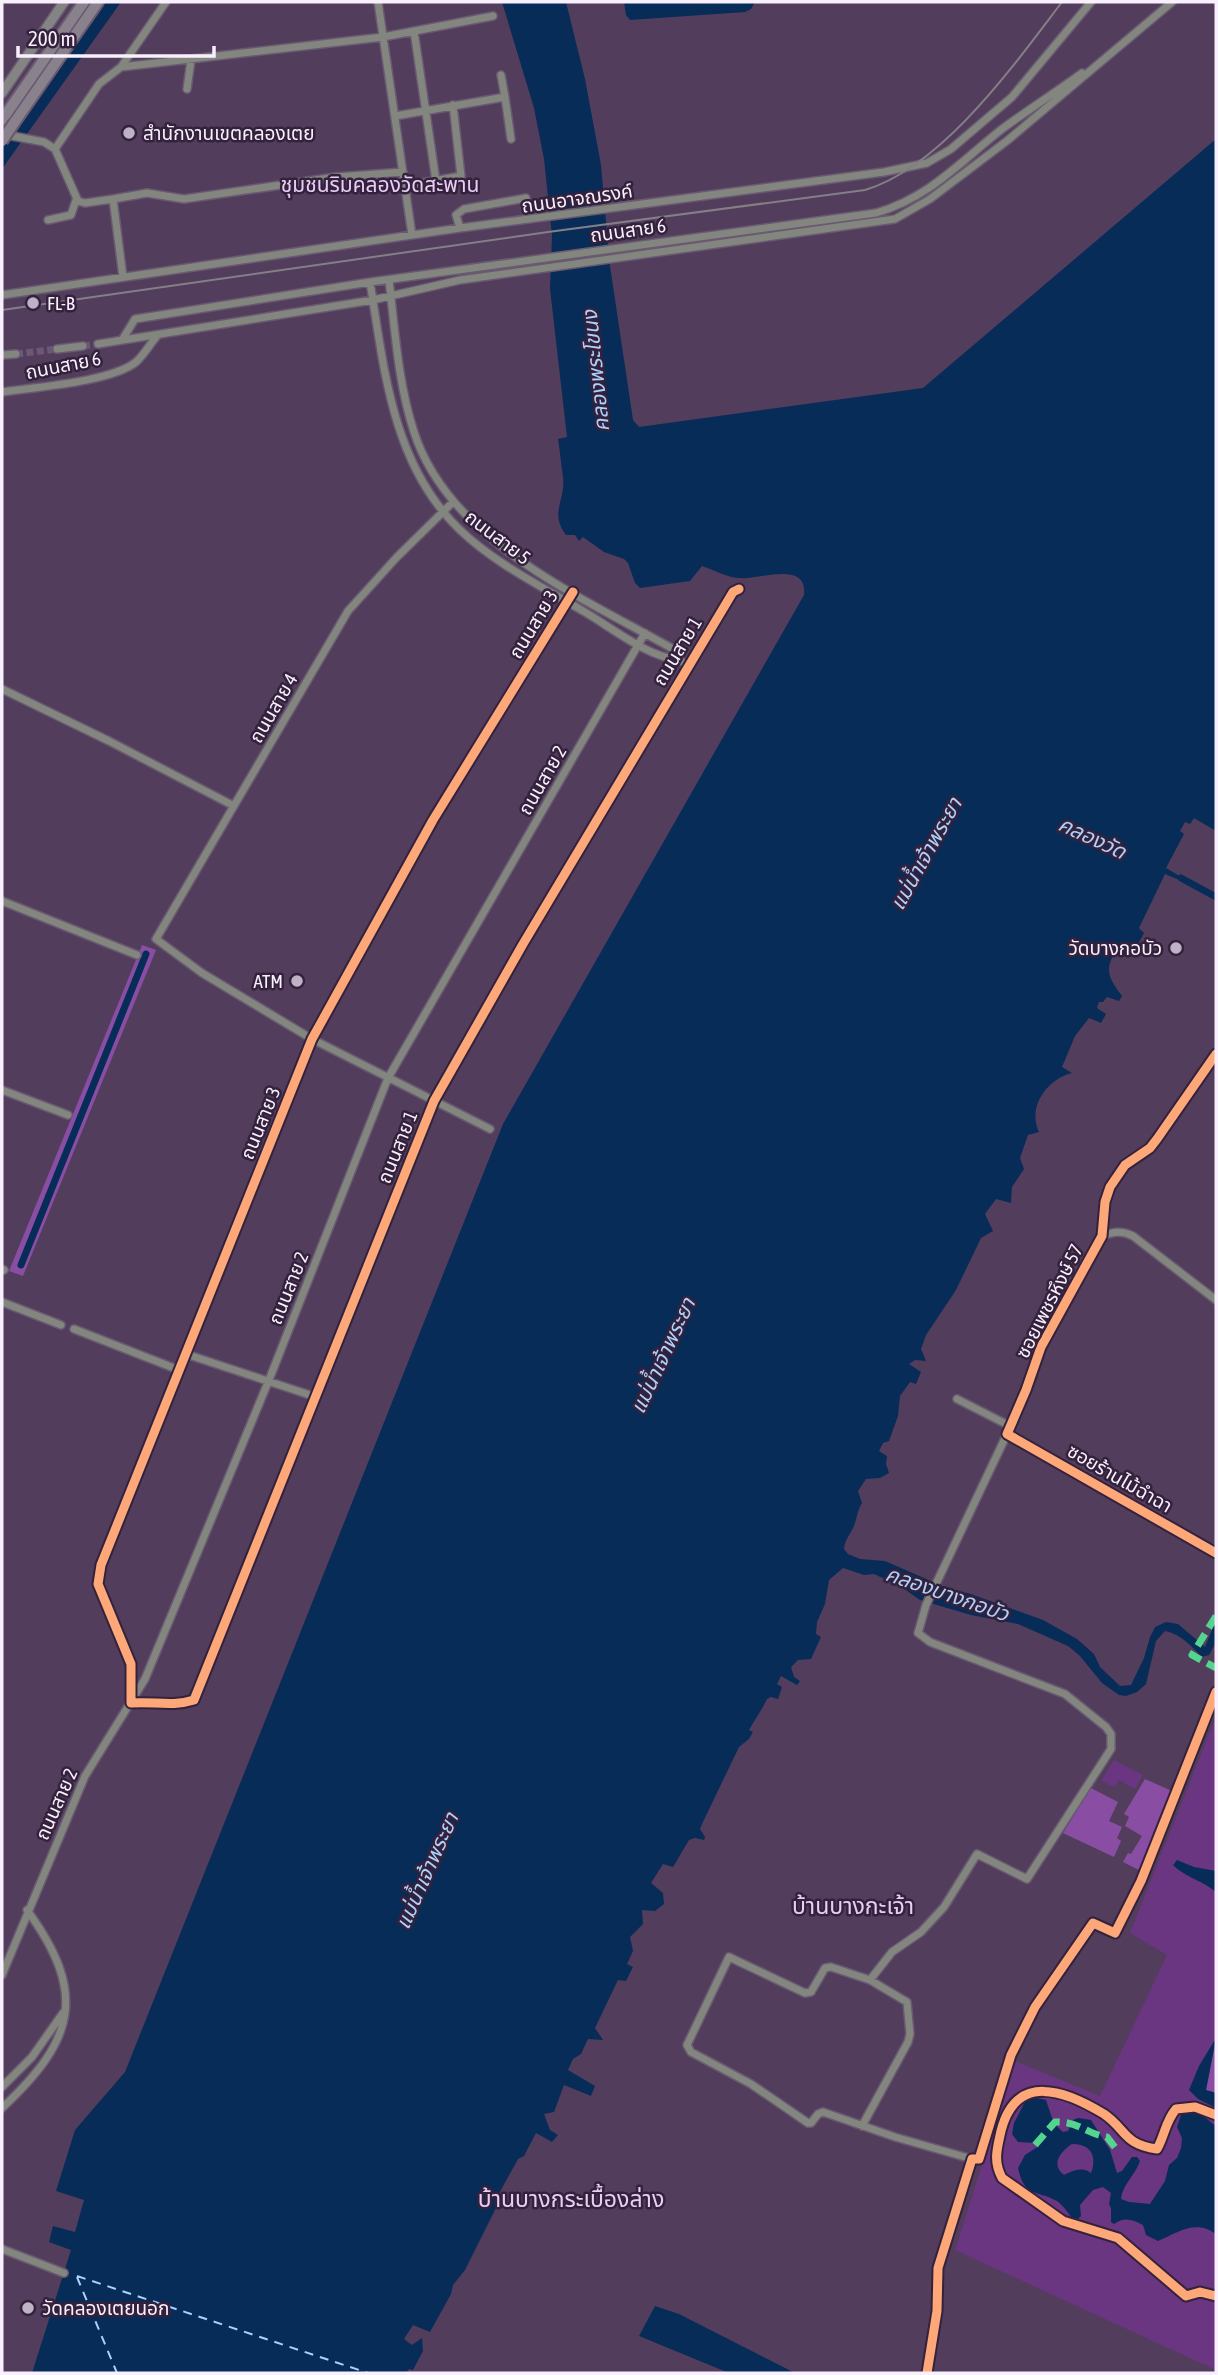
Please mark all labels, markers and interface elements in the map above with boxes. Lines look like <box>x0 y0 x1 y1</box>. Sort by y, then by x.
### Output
scale bar <box>18 14 214 58</box>
text: 200 m <box>28 26 76 50</box>
place label: สำนักงานเขตคลองเตย <box>143 122 314 144</box>
marker: สำนักงานเขตคลองเตย <box>121 125 137 141</box>
district label: ชุมชนริมคลองวัดสะพาน <box>281 172 479 198</box>
street label: ถนนอาจณรงค์ <box>520 179 634 217</box>
street label: ถนนสาย 6 <box>589 214 667 246</box>
place label: FL-B <box>47 292 75 314</box>
marker: FL-B <box>25 295 41 311</box>
water label: คลองพระโขนง <box>577 307 613 433</box>
street label: ถนนสาย 6 <box>24 347 103 383</box>
street label: ถนนสาย 5 <box>461 505 535 569</box>
street label: ถนนสาย 3 <box>504 586 562 662</box>
street label: ถนนสาย 1 <box>648 613 706 689</box>
street label: ถนนสาย 4 <box>244 669 302 746</box>
street label: ถนนสาย 2 <box>513 742 571 818</box>
water label: แม่น้ำเจ้าพระยา <box>883 791 966 914</box>
water label: คลองวัด <box>1055 811 1131 864</box>
place label: วัดบางกอบัว <box>1068 937 1162 959</box>
marker: วัดบางกอบัว <box>1168 940 1184 956</box>
place label: ATM <box>253 970 283 992</box>
marker: ATM <box>289 973 305 989</box>
street label: ถนนสาย 3 <box>236 1084 284 1162</box>
street label: ถนนสาย 1 <box>373 1108 421 1186</box>
street label: ซอยเพชรหึงษ์ 57 <box>1011 1240 1087 1362</box>
street label: ถนนสาย 2 <box>264 1249 312 1327</box>
water label: แม่น้ำเจ้าพระยา <box>623 1292 700 1417</box>
street label: ซอยร้านไม้ฉำฉา <box>1064 1439 1176 1517</box>
water label: คลองบางกอบัว <box>883 1561 1013 1626</box>
street label: ถนนสาย 2 <box>30 1765 82 1843</box>
water label: แม่น้ำเจ้าพระยา <box>388 1807 463 1932</box>
district label: บ้านบางกะเจ้า <box>792 1893 914 1919</box>
district label: บ้านบางกระเบื้องล่าง <box>478 2183 664 2212</box>
place label: วัดคลองเตยนอก <box>42 2297 169 2319</box>
marker: วัดคลองเตยนอก <box>20 2300 36 2316</box>

